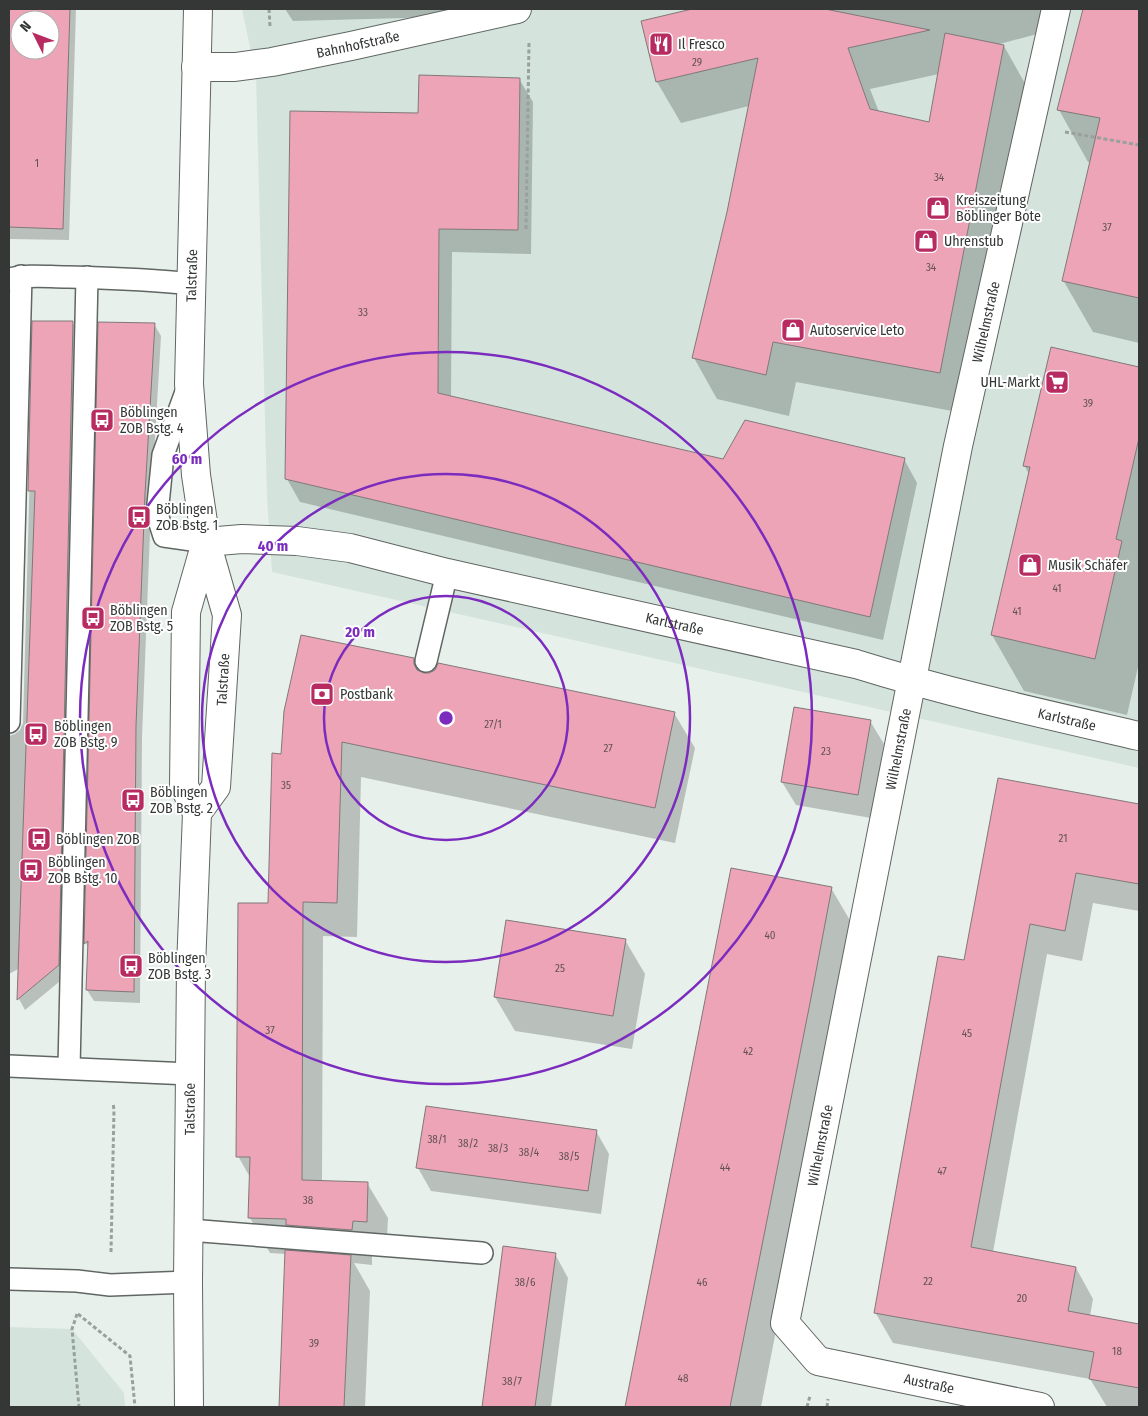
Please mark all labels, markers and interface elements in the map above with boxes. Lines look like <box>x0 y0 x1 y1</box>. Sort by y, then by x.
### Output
north arrow <box>10 10 60 60</box>
text: N <box>17 18 35 35</box>
street label: Bahnhofstraße <box>315 27 401 61</box>
restaurant icon: Il Fresco <box>648 31 674 57</box>
place label: Il Fresco <box>678 36 725 53</box>
house number: 29 <box>692 56 702 69</box>
house number: 1 <box>35 157 39 170</box>
house number: 34 <box>934 171 945 184</box>
place label: Kreiszeitung Böblinger Bote <box>956 192 1041 225</box>
shop icon: Kreiszeitung Böblinger Bote <box>925 195 951 221</box>
house number: 37 <box>1102 221 1112 234</box>
shop icon: Uhrenstub <box>913 228 939 254</box>
place label: Uhrenstub <box>944 233 1004 250</box>
street label: Talstraße <box>182 249 201 302</box>
house number: 34 <box>926 261 937 274</box>
street label: Wilhelmstraße <box>968 280 1003 364</box>
house number: 33 <box>358 306 368 319</box>
shop icon: Autoservice Leto <box>780 317 806 343</box>
place label: Autoservice Leto <box>810 322 904 339</box>
supermarket icon: UHL-Markt <box>1044 369 1070 395</box>
place label: UHL-Markt <box>981 374 1040 391</box>
house number: 39 <box>1083 397 1093 410</box>
place label: Böblingen ZOB Bstg. 4 <box>120 404 184 437</box>
bus stop icon: Böblingen ZOB Bstg. 4 <box>89 407 115 433</box>
text: 60 m <box>172 450 202 468</box>
place label: Böblingen ZOB Bstg. 1 <box>156 501 218 534</box>
bus stop icon: Böblingen ZOB Bstg. 1 <box>126 504 152 530</box>
text: 40 m <box>258 537 288 555</box>
shop icon: Musik Schäfer <box>1017 552 1043 578</box>
place label: Musik Schäfer <box>1048 557 1128 574</box>
house number: 41 <box>1052 582 1062 595</box>
place label: Böblingen ZOB Bstg. 5 <box>110 602 173 635</box>
bus stop icon: Böblingen ZOB Bstg. 5 <box>80 605 106 631</box>
house number: 41 <box>1012 605 1022 618</box>
street label: Karlstraße <box>644 609 705 638</box>
text: 20 m <box>344 623 375 641</box>
street label: Talstraße <box>213 653 233 706</box>
bank icon: Postbank <box>309 681 335 707</box>
place label: Postbank <box>340 686 393 703</box>
street label: Karlstraße <box>1036 704 1098 734</box>
street label: Wilhelmstraße <box>882 707 915 791</box>
centre of rings <box>437 709 455 727</box>
place label: Böblingen ZOB Bstg. 9 <box>54 718 118 751</box>
house number: 27/1 <box>484 718 502 731</box>
bus stop icon: Böblingen ZOB Bstg. 9 <box>23 721 49 747</box>
house number: 27 <box>603 742 613 755</box>
house number: 23 <box>821 745 831 758</box>
house number: 35 <box>281 779 291 792</box>
place label: Böblingen ZOB Bstg. 2 <box>150 784 213 817</box>
bus stop icon: Böblingen ZOB Bstg. 2 <box>120 787 146 813</box>
bus stop icon: Böblingen ZOB <box>26 826 52 852</box>
place label: Böblingen ZOB <box>56 831 140 848</box>
house number: 21 <box>1059 832 1067 845</box>
place label: Böblingen ZOB Bstg. 10 <box>48 854 118 887</box>
bus stop icon: Böblingen ZOB Bstg. 10 <box>18 857 44 883</box>
house number: 40 <box>764 929 776 942</box>
place label: Böblingen ZOB Bstg. 3 <box>148 950 211 983</box>
bus stop icon: Böblingen ZOB Bstg. 3 <box>118 953 144 979</box>
house number: 25 <box>555 962 565 975</box>
house number: 37 <box>265 1024 275 1037</box>
house number: 45 <box>962 1027 972 1040</box>
house number: 42 <box>743 1045 753 1058</box>
street label: Talstraße <box>181 1083 198 1135</box>
street label: Wilhelmstraße <box>804 1103 836 1188</box>
house number: 38/1 <box>427 1133 447 1146</box>
house number: 38/2 <box>458 1137 478 1150</box>
house number: 38/3 <box>488 1142 508 1155</box>
house number: 38/4 <box>519 1146 540 1159</box>
house number: 38/5 <box>559 1150 579 1163</box>
house number: 44 <box>720 1161 731 1174</box>
house number: 47 <box>937 1165 947 1178</box>
house number: 38 <box>303 1194 314 1207</box>
house number: 22 <box>923 1275 933 1288</box>
house number: 38/6 <box>515 1276 536 1289</box>
house number: 46 <box>697 1276 708 1289</box>
house number: 20 <box>1017 1292 1028 1305</box>
house number: 39 <box>309 1337 319 1350</box>
house number: 18 <box>1112 1345 1122 1358</box>
street label: Austraße <box>902 1370 956 1398</box>
house number: 48 <box>678 1372 689 1385</box>
house number: 38/7 <box>502 1375 523 1388</box>

